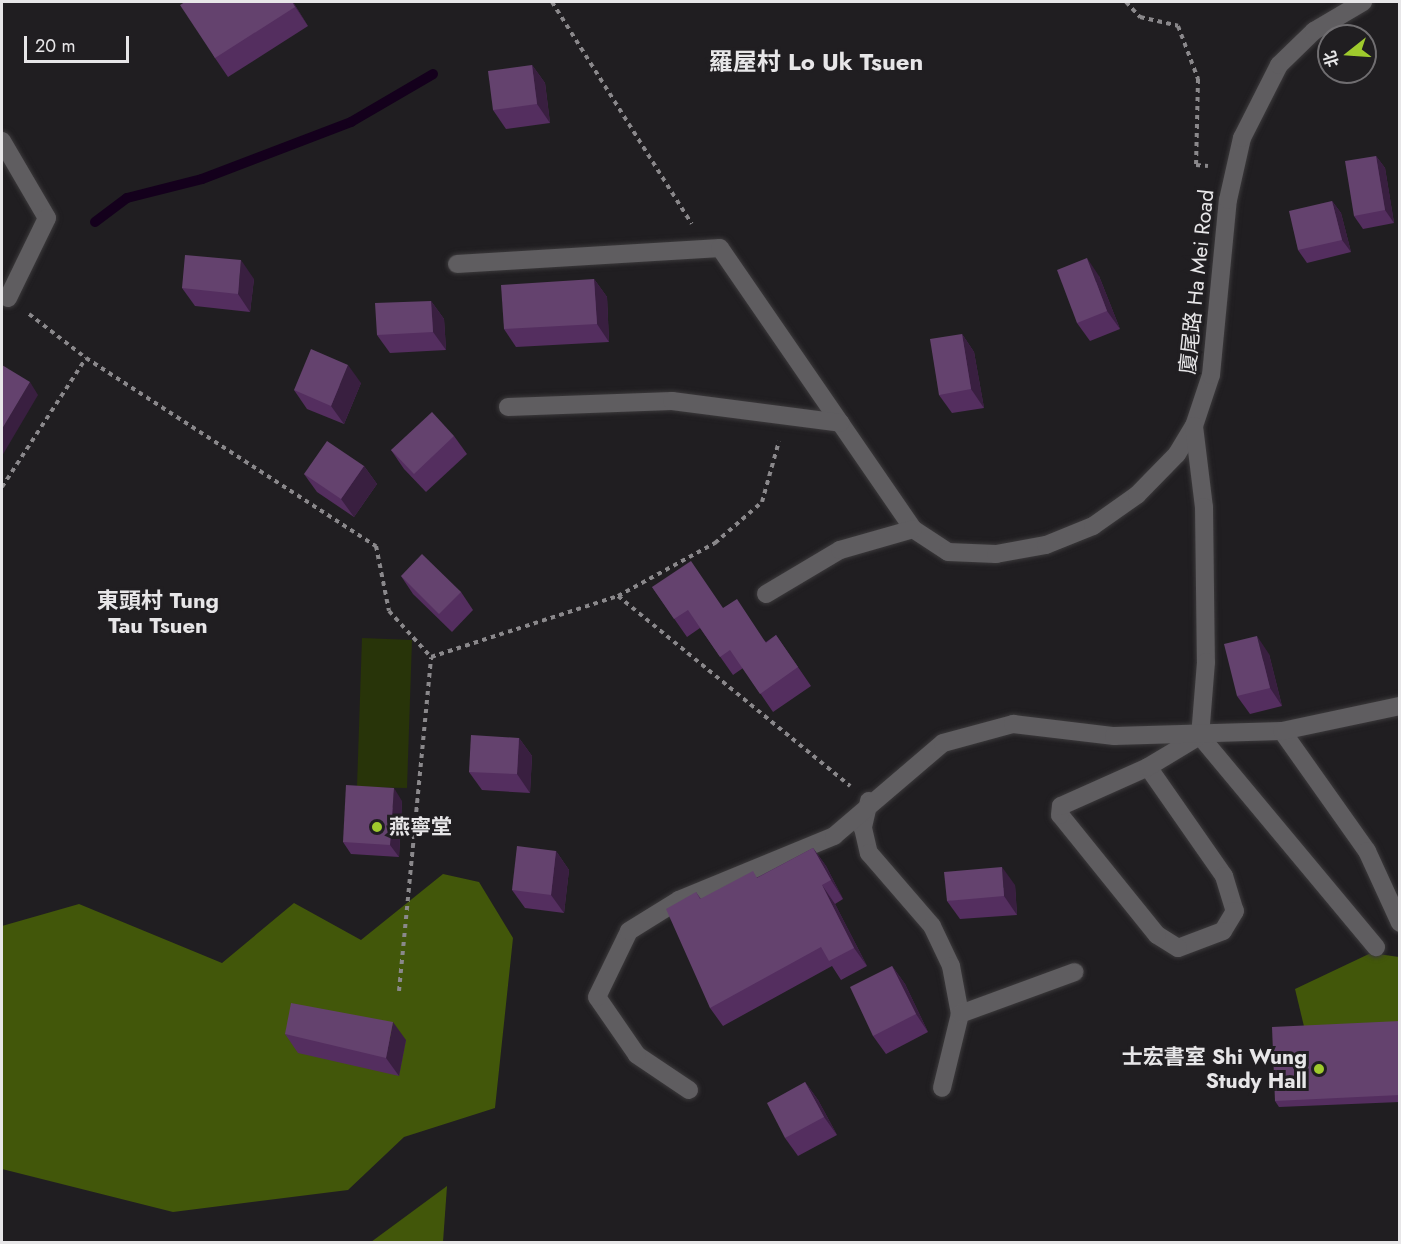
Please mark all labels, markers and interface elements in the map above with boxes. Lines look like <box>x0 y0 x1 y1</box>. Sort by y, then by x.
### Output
scale bar <box>27 24 132 62</box>
north arrow <box>1317 24 1377 84</box>
text: 20 m <box>35 33 75 59</box>
district label: 羅屋村 Lo Uk Tsuen <box>709 48 923 76</box>
text: 北 <box>1318 48 1345 70</box>
street label: 廈尾路 Ha Mei Road <box>1175 188 1219 376</box>
district label: 東頭村 Tung Tau Tsuen <box>97 587 219 638</box>
place label: 燕寧堂 <box>389 814 452 840</box>
marker: 燕寧堂 <box>370 820 384 834</box>
place label: 士宏書室 Shi Wung Study Hall <box>1122 1044 1307 1094</box>
marker: 士宏書室 Shi Wung Study Hall <box>1312 1062 1326 1076</box>

